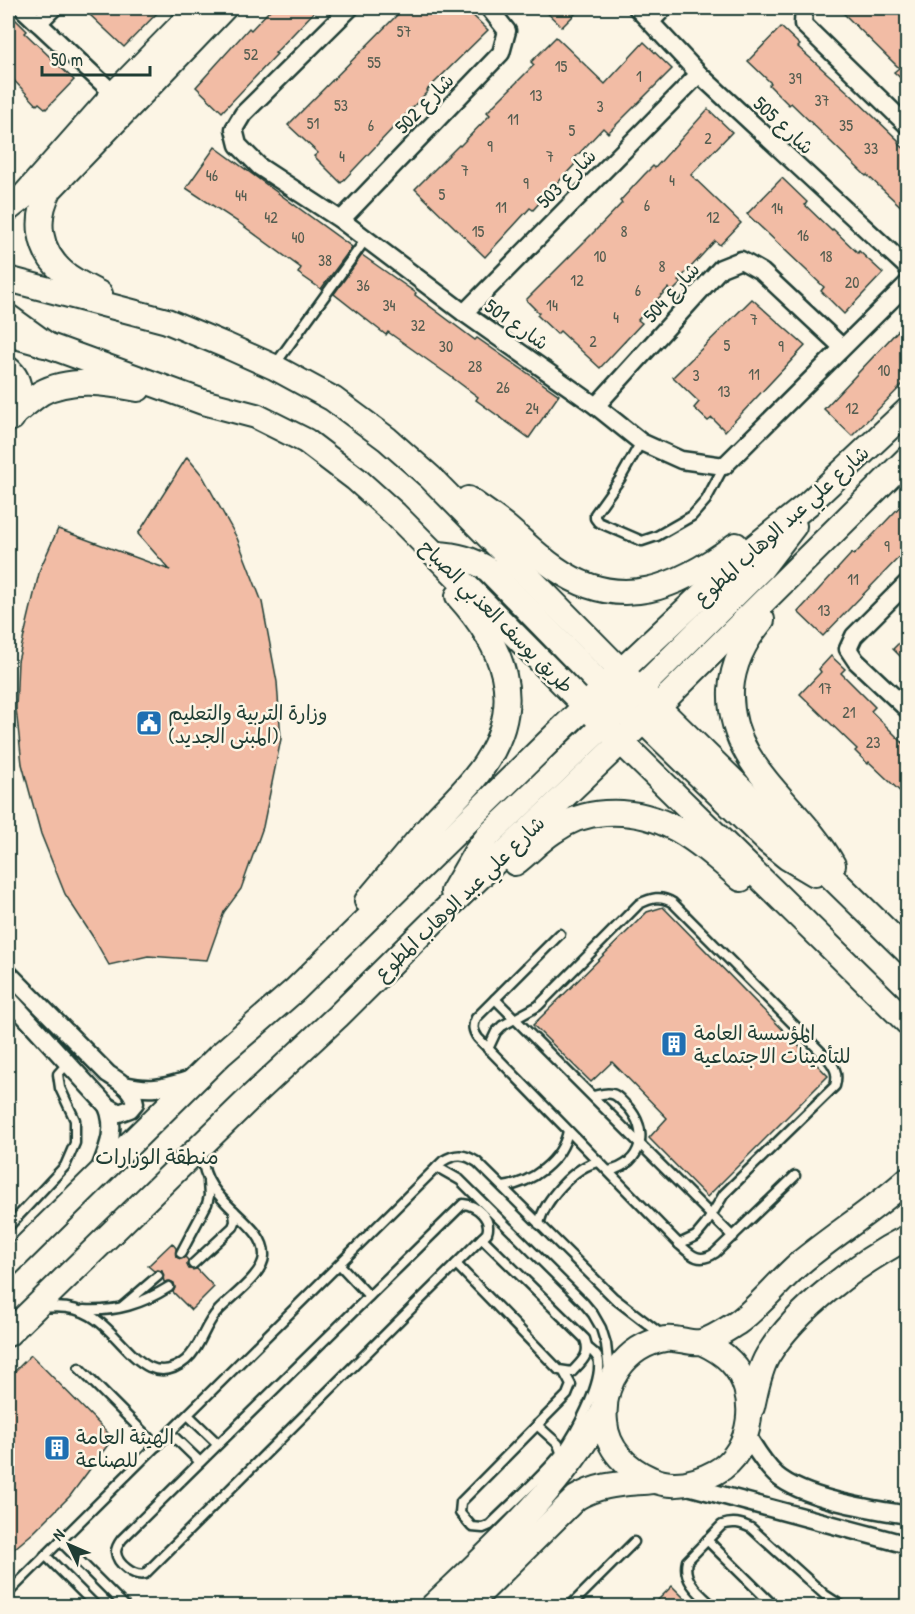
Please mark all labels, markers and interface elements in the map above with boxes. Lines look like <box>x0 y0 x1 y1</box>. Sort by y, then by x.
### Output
house number: 57 <box>397 20 411 42</box>
scale bar <box>42 39 150 77</box>
house number: 52 <box>244 43 259 65</box>
text: 50 m <box>51 47 83 72</box>
house number: 55 <box>367 51 381 73</box>
house number: 15 <box>555 55 568 77</box>
house number: 1 <box>636 65 642 87</box>
street label: شارع 502 <box>388 67 460 140</box>
house number: 39 <box>788 67 802 89</box>
house number: 13 <box>530 84 542 106</box>
house number: 37 <box>814 89 830 111</box>
street label: شارع 505 <box>747 90 820 161</box>
house number: 53 <box>334 94 348 116</box>
house number: 3 <box>596 95 604 117</box>
house number: 11 <box>507 108 519 130</box>
house number: 51 <box>307 112 319 134</box>
house number: 6 <box>368 114 374 136</box>
house number: 35 <box>839 114 853 136</box>
house number: 5 <box>569 119 576 141</box>
house number: 2 <box>704 127 712 149</box>
house number: 9 <box>487 135 493 157</box>
house number: 33 <box>864 137 878 159</box>
street label: شارع 503 <box>530 142 603 215</box>
house number: 4 <box>339 145 345 167</box>
house number: 7 <box>546 145 554 167</box>
house number: 7 <box>461 159 469 181</box>
house number: 46 <box>206 164 218 186</box>
house number: 4 <box>669 169 675 191</box>
house number: 9 <box>523 172 529 194</box>
house number: 5 <box>439 183 446 205</box>
house number: 44 <box>235 184 247 206</box>
house number: 6 <box>644 194 650 216</box>
house number: 11 <box>495 196 507 218</box>
house number: 14 <box>771 197 783 219</box>
house number: 42 <box>264 206 278 228</box>
house number: 12 <box>706 206 720 228</box>
house number: 15 <box>472 220 485 242</box>
house number: 8 <box>621 220 628 242</box>
house number: 16 <box>797 224 809 246</box>
house number: 40 <box>291 226 305 248</box>
house number: 10 <box>594 245 606 267</box>
house number: 18 <box>820 245 832 267</box>
house number: 38 <box>318 249 332 271</box>
house number: 8 <box>659 255 666 277</box>
street label: شارع 504 <box>637 256 706 329</box>
house number: 12 <box>570 269 584 291</box>
house number: 20 <box>845 271 859 293</box>
house number: 36 <box>356 274 370 296</box>
house number: 6 <box>635 279 641 301</box>
street label: شارع 501 <box>479 292 554 357</box>
house number: 34 <box>382 294 396 316</box>
house number: 14 <box>546 294 558 316</box>
house number: 4 <box>613 306 619 328</box>
house number: 7 <box>750 308 758 330</box>
house number: 32 <box>411 314 426 336</box>
house number: 2 <box>589 330 597 352</box>
house number: 5 <box>724 334 731 356</box>
house number: 30 <box>439 335 453 357</box>
house number: 9 <box>778 335 784 357</box>
house number: 28 <box>468 355 482 377</box>
house number: 10 <box>878 359 890 381</box>
house number: 11 <box>748 363 760 385</box>
house number: 3 <box>692 364 700 386</box>
house number: 26 <box>496 376 510 398</box>
house number: 13 <box>718 380 730 402</box>
house number: 24 <box>525 397 539 419</box>
house number: 12 <box>845 397 859 419</box>
street label: شارع علي عبد الوهاب المطوع <box>687 439 878 615</box>
street label: طريق يوسف العذبي الصباح <box>411 533 580 702</box>
house number: 9 <box>884 535 890 557</box>
house number: 11 <box>847 568 859 590</box>
house number: 13 <box>818 599 830 621</box>
house number: 17 <box>818 677 832 699</box>
place label: وزارة التربية والتعليم (المبنى الجديد) <box>168 699 327 749</box>
house number: 21 <box>842 701 856 723</box>
public building icon: وزارة التربية والتعليم (المبنى الجديد) <box>134 708 164 738</box>
house number: 23 <box>866 731 880 753</box>
street label: شارع علي عبد الوهاب المطوع <box>368 809 554 990</box>
place label: المؤسسة العامة للتأمينات الاجتماعية <box>694 1019 851 1069</box>
building icon: المؤسسة العامة للتأمينات الاجتماعية <box>659 1029 689 1059</box>
district label: منطقة الوزارات <box>95 1142 219 1171</box>
place label: الهيئة العامة للصناعة <box>76 1423 174 1473</box>
building icon: الهيئة العامة للصناعة <box>42 1433 72 1463</box>
north arrow <box>39 1515 99 1575</box>
text: N <box>47 1524 69 1545</box>

